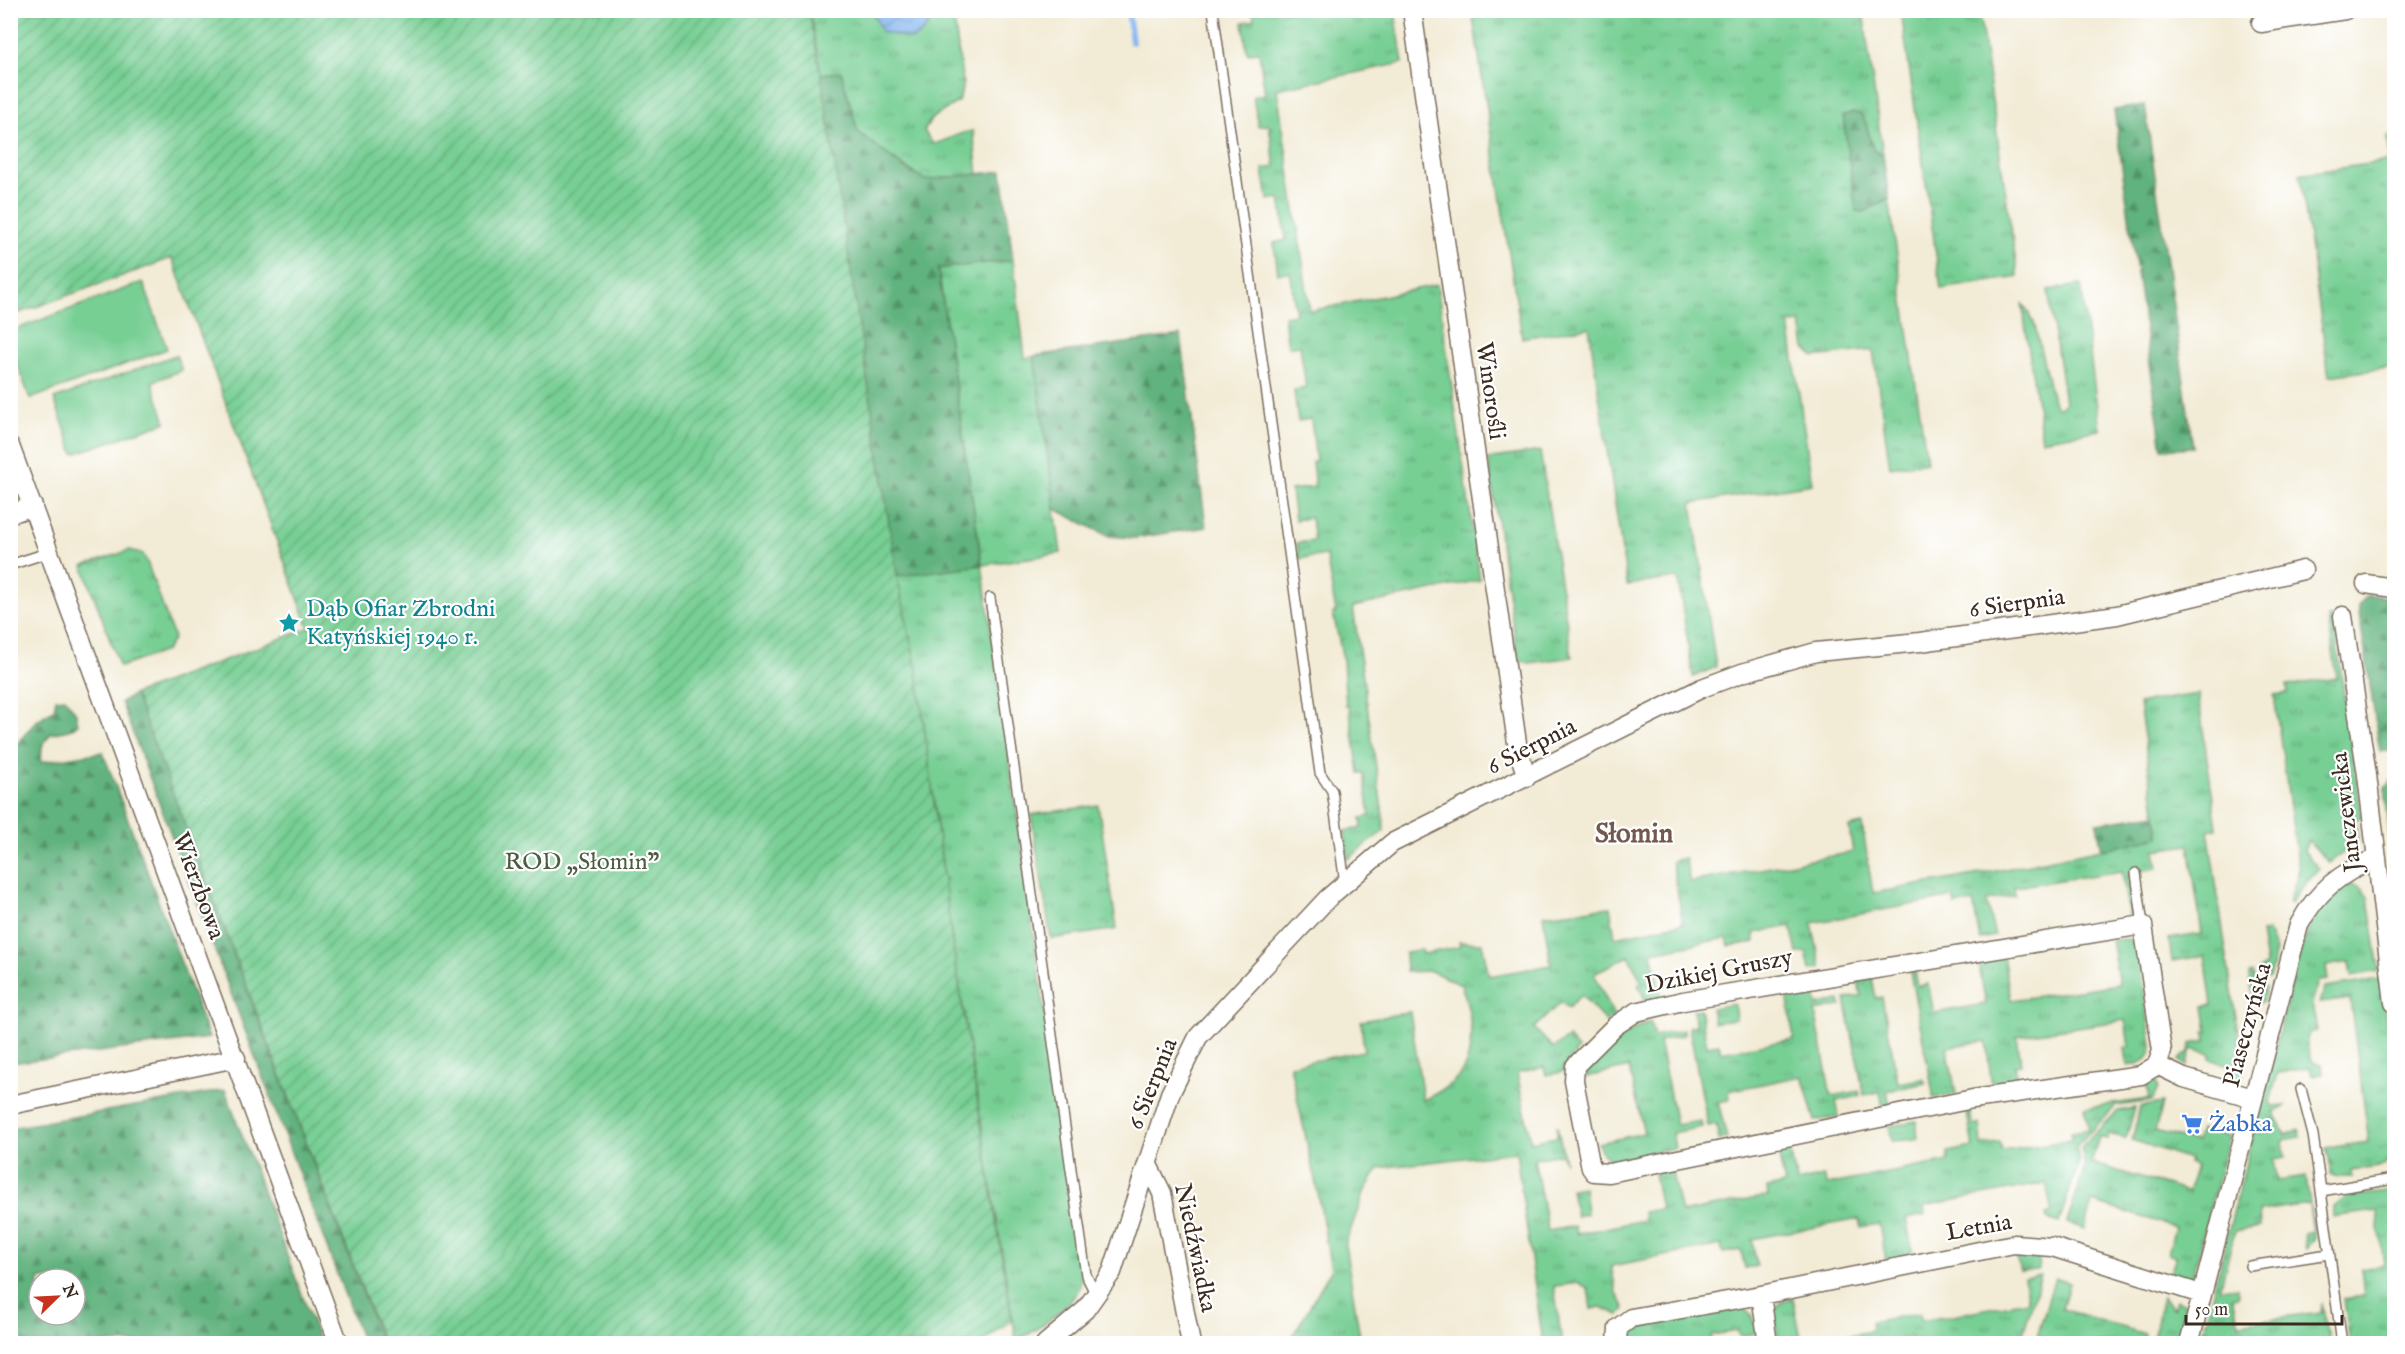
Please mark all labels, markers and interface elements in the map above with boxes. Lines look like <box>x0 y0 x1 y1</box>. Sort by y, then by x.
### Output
street label: Winorośli <box>1468 340 1512 442</box>
street label: 6 Sierpnia <box>1967 582 2067 626</box>
place label: Dąb Ofiar Zbrodni Katyńskiej 1940 r. <box>306 594 495 653</box>
place icon: Dąb Ofiar Zbrodni Katyńskiej 1940 r. <box>277 611 301 635</box>
street label: 6 Sierpnia <box>1482 711 1582 783</box>
street label: Janczewicka <box>2324 750 2370 877</box>
district label: Słomin <box>1595 818 1674 852</box>
street label: Wierzbowa <box>164 828 232 944</box>
park label: ROD „Słomin” <box>505 847 659 878</box>
street label: Dzikiej Gruszy <box>1643 942 1796 1001</box>
street label: Piaseczyńska <box>2216 959 2280 1091</box>
street label: 6 Sierpnia <box>1121 1033 1186 1134</box>
place label: Żabka <box>2209 1109 2273 1140</box>
supermarket icon: Żabka <box>2180 1112 2204 1136</box>
street label: Niedźwiadka <box>1166 1181 1224 1316</box>
street label: Letnia <box>1944 1207 2015 1249</box>
north arrow <box>27 1267 87 1327</box>
text: N <box>57 1280 81 1302</box>
scale bar <box>2186 1288 2342 1326</box>
text: 50 m <box>2195 1299 2228 1322</box>

